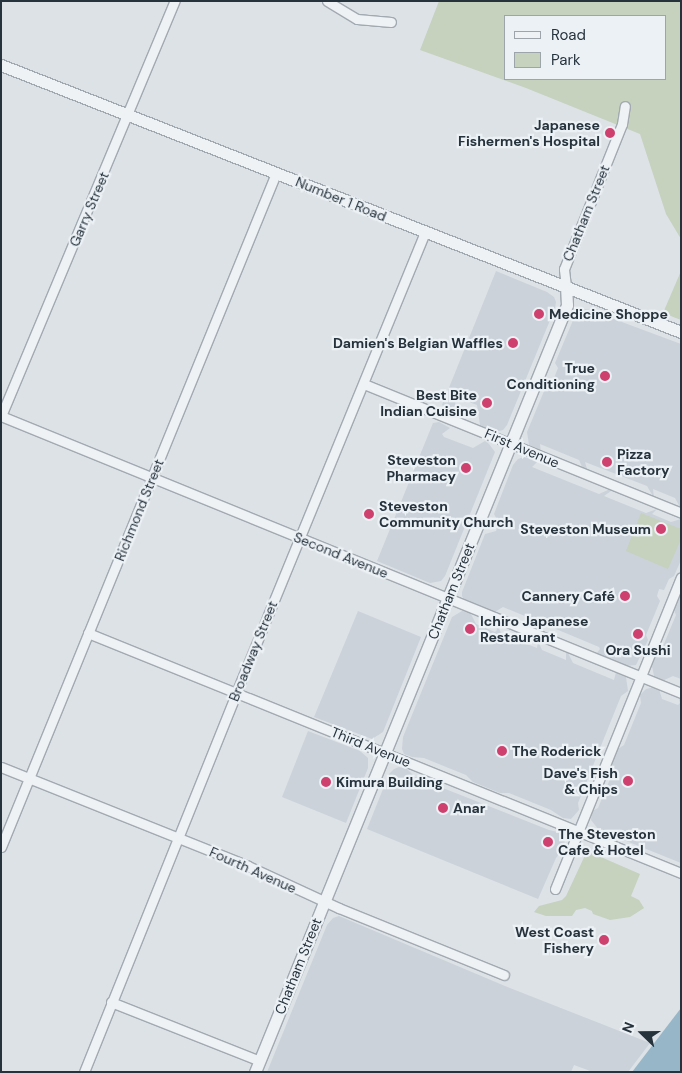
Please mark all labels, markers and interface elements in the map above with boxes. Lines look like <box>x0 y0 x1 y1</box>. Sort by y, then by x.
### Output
legend <box>504 15 667 80</box>
text: Road <box>551 25 586 45</box>
text: Park <box>551 50 581 70</box>
place label: Japanese Fishermen's Hospital <box>458 117 600 150</box>
marker: Japanese Fishermen's Hospital <box>604 127 616 139</box>
street label: Chatham Street <box>559 162 613 264</box>
street label: Garry Street <box>66 169 112 249</box>
street label: Number 1 Road <box>293 173 389 225</box>
place label: Medicine Shoppe <box>549 306 668 322</box>
marker: Medicine Shoppe <box>533 308 545 320</box>
place label: Damien's Belgian Waffles <box>333 335 503 351</box>
marker: Damien's Belgian Waffles <box>507 337 519 349</box>
place label: True Conditioning <box>507 360 595 392</box>
marker: True Conditioning <box>599 370 611 382</box>
place label: Best Bite Indian Cuisine <box>380 387 477 420</box>
marker: Best Bite Indian Cuisine <box>481 397 493 409</box>
street label: First Avenue <box>482 425 562 471</box>
place label: Pizza Factory <box>617 446 669 478</box>
place label: Steveston Pharmacy <box>386 452 456 484</box>
street label: Richmond Street <box>111 456 167 564</box>
marker: Pizza Factory <box>601 456 613 468</box>
marker: Steveston Pharmacy <box>460 462 472 474</box>
place label: Steveston Community Church <box>379 498 513 530</box>
marker: Steveston Community Church <box>363 508 375 520</box>
place label: Steveston Museum <box>520 521 651 537</box>
marker: Steveston Museum <box>655 523 667 535</box>
street label: Second Avenue <box>291 528 391 582</box>
street label: Chatham Street <box>424 540 478 642</box>
place label: Cannery Café <box>521 588 615 604</box>
marker: Cannery Café <box>619 590 631 602</box>
street label: Broadway Street <box>225 598 281 704</box>
place label: Ichiro Japanese Restaurant <box>480 613 588 646</box>
marker: Ichiro Japanese Restaurant <box>464 623 476 635</box>
marker: Ora Sushi <box>632 628 644 640</box>
place label: Ora Sushi <box>605 642 671 658</box>
street label: Third Avenue <box>329 723 413 771</box>
place label: The Roderick <box>512 743 601 759</box>
marker: The Roderick <box>496 745 508 757</box>
place label: Dave's Fish & Chips <box>544 765 618 798</box>
place label: Kimura Building <box>336 774 443 790</box>
marker: Dave's Fish & Chips <box>622 775 634 787</box>
marker: Kimura Building <box>320 776 332 788</box>
place label: Anar <box>453 800 485 816</box>
marker: Anar <box>437 802 449 814</box>
place label: The Steveston Cafe & Hotel <box>558 826 656 859</box>
marker: The Steveston Cafe & Hotel <box>542 836 554 848</box>
street label: Fourth Avenue <box>207 843 299 897</box>
street label: Chatham Street <box>271 915 325 1017</box>
place label: West Coast Fishery <box>515 924 594 956</box>
marker: West Coast Fishery <box>598 934 610 946</box>
north arrow <box>617 1008 667 1058</box>
text: N <box>618 1019 638 1035</box>

